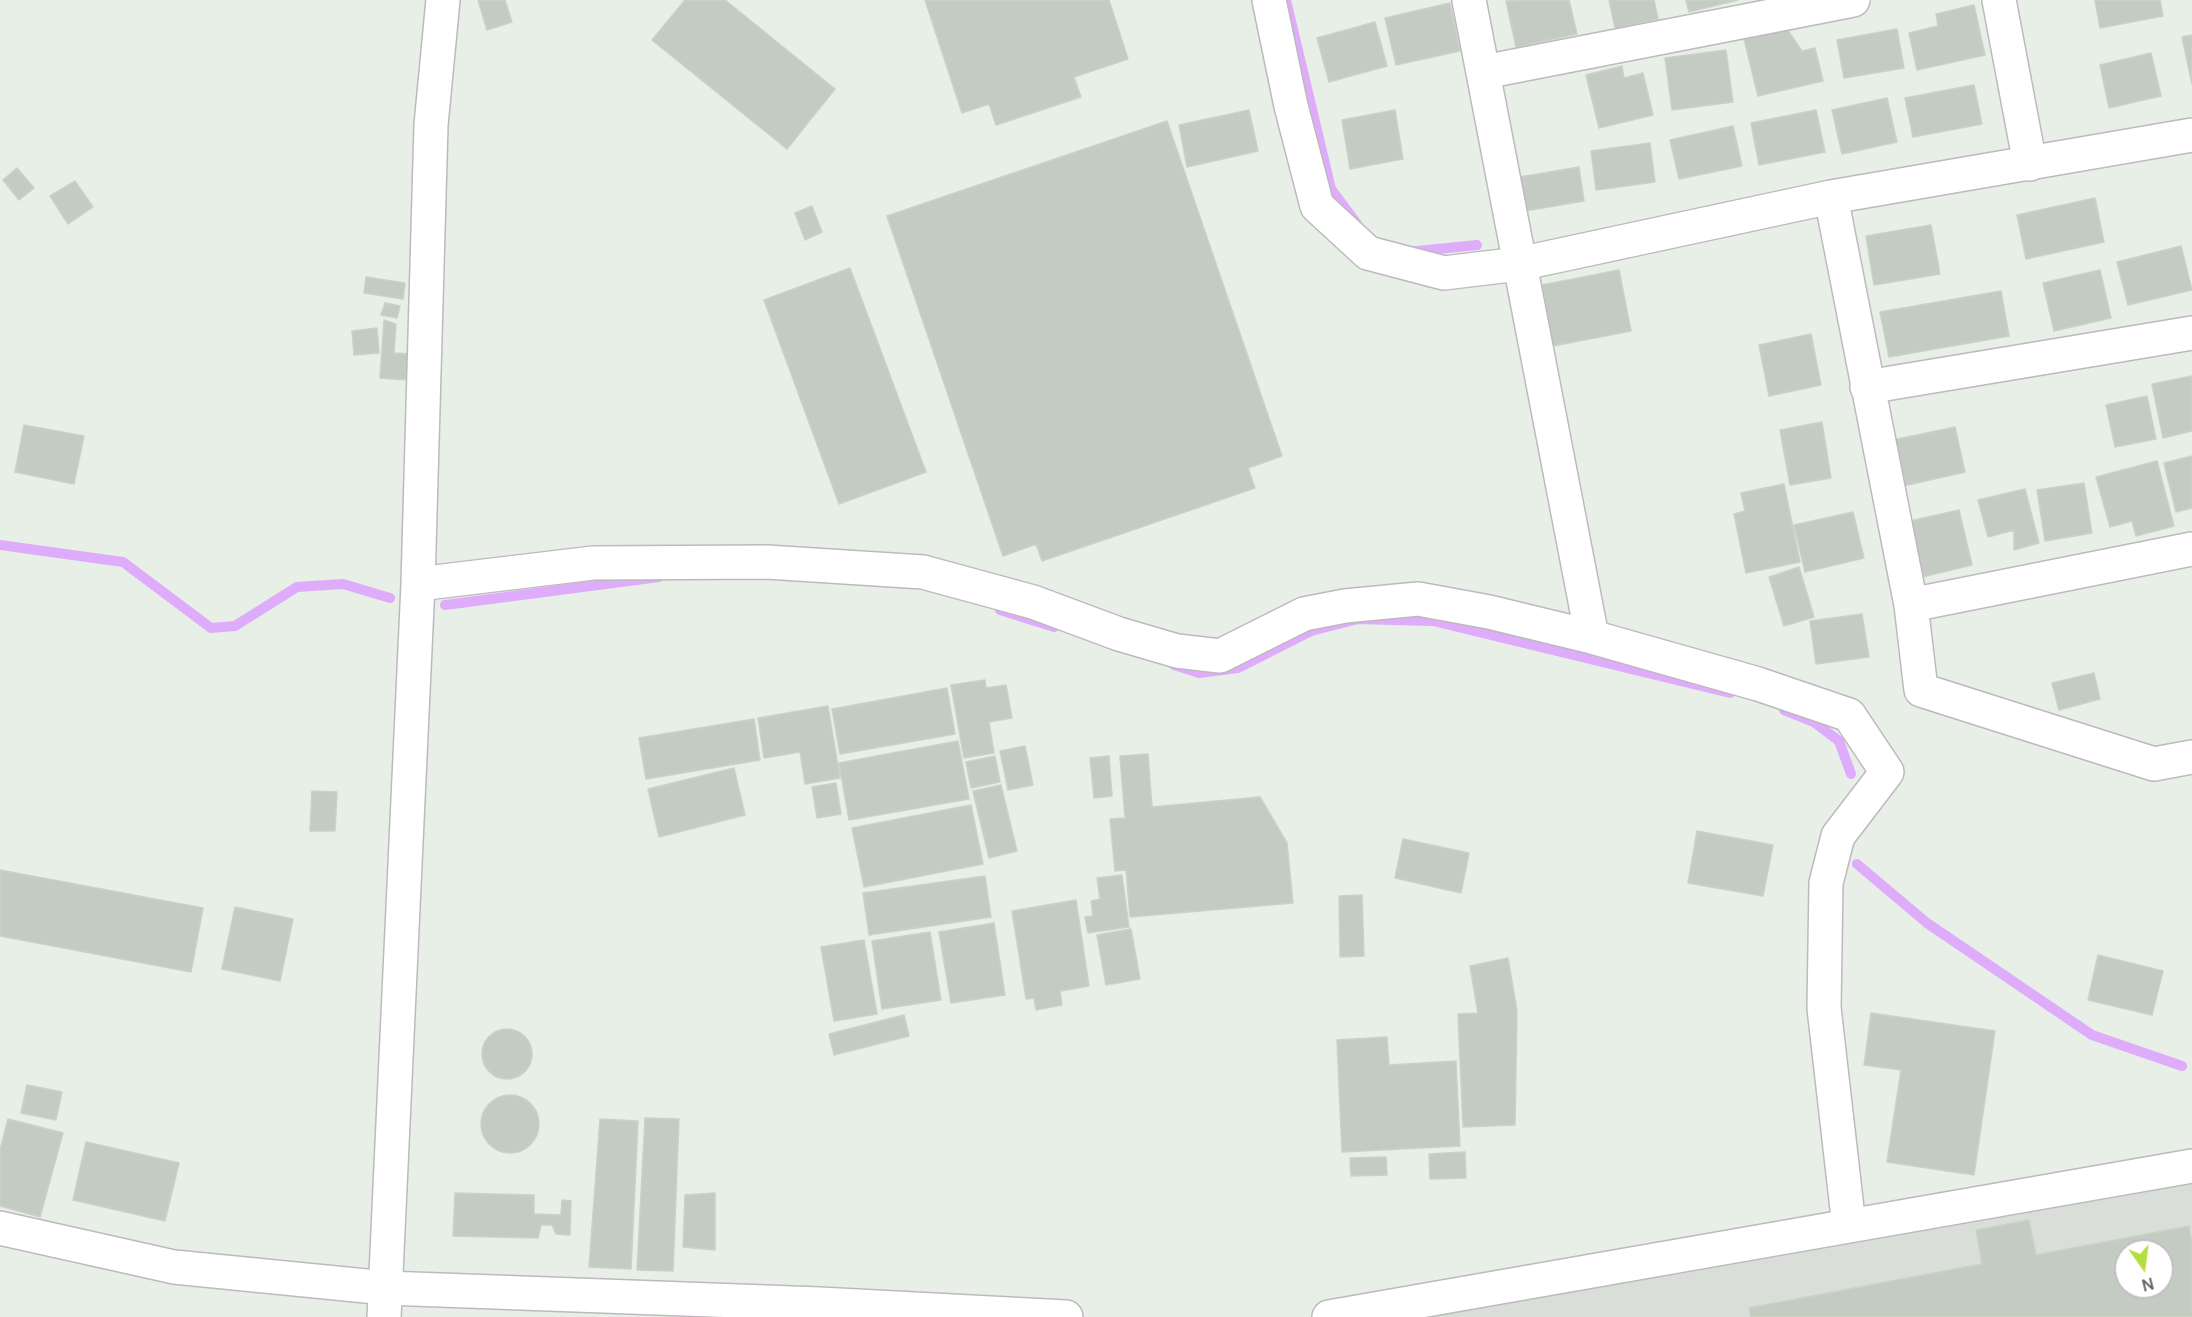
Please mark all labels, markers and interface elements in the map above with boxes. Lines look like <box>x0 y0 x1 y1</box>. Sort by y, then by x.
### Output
north arrow <box>2114 1239 2174 1299</box>
text: N <box>2140 1272 2156 1297</box>

